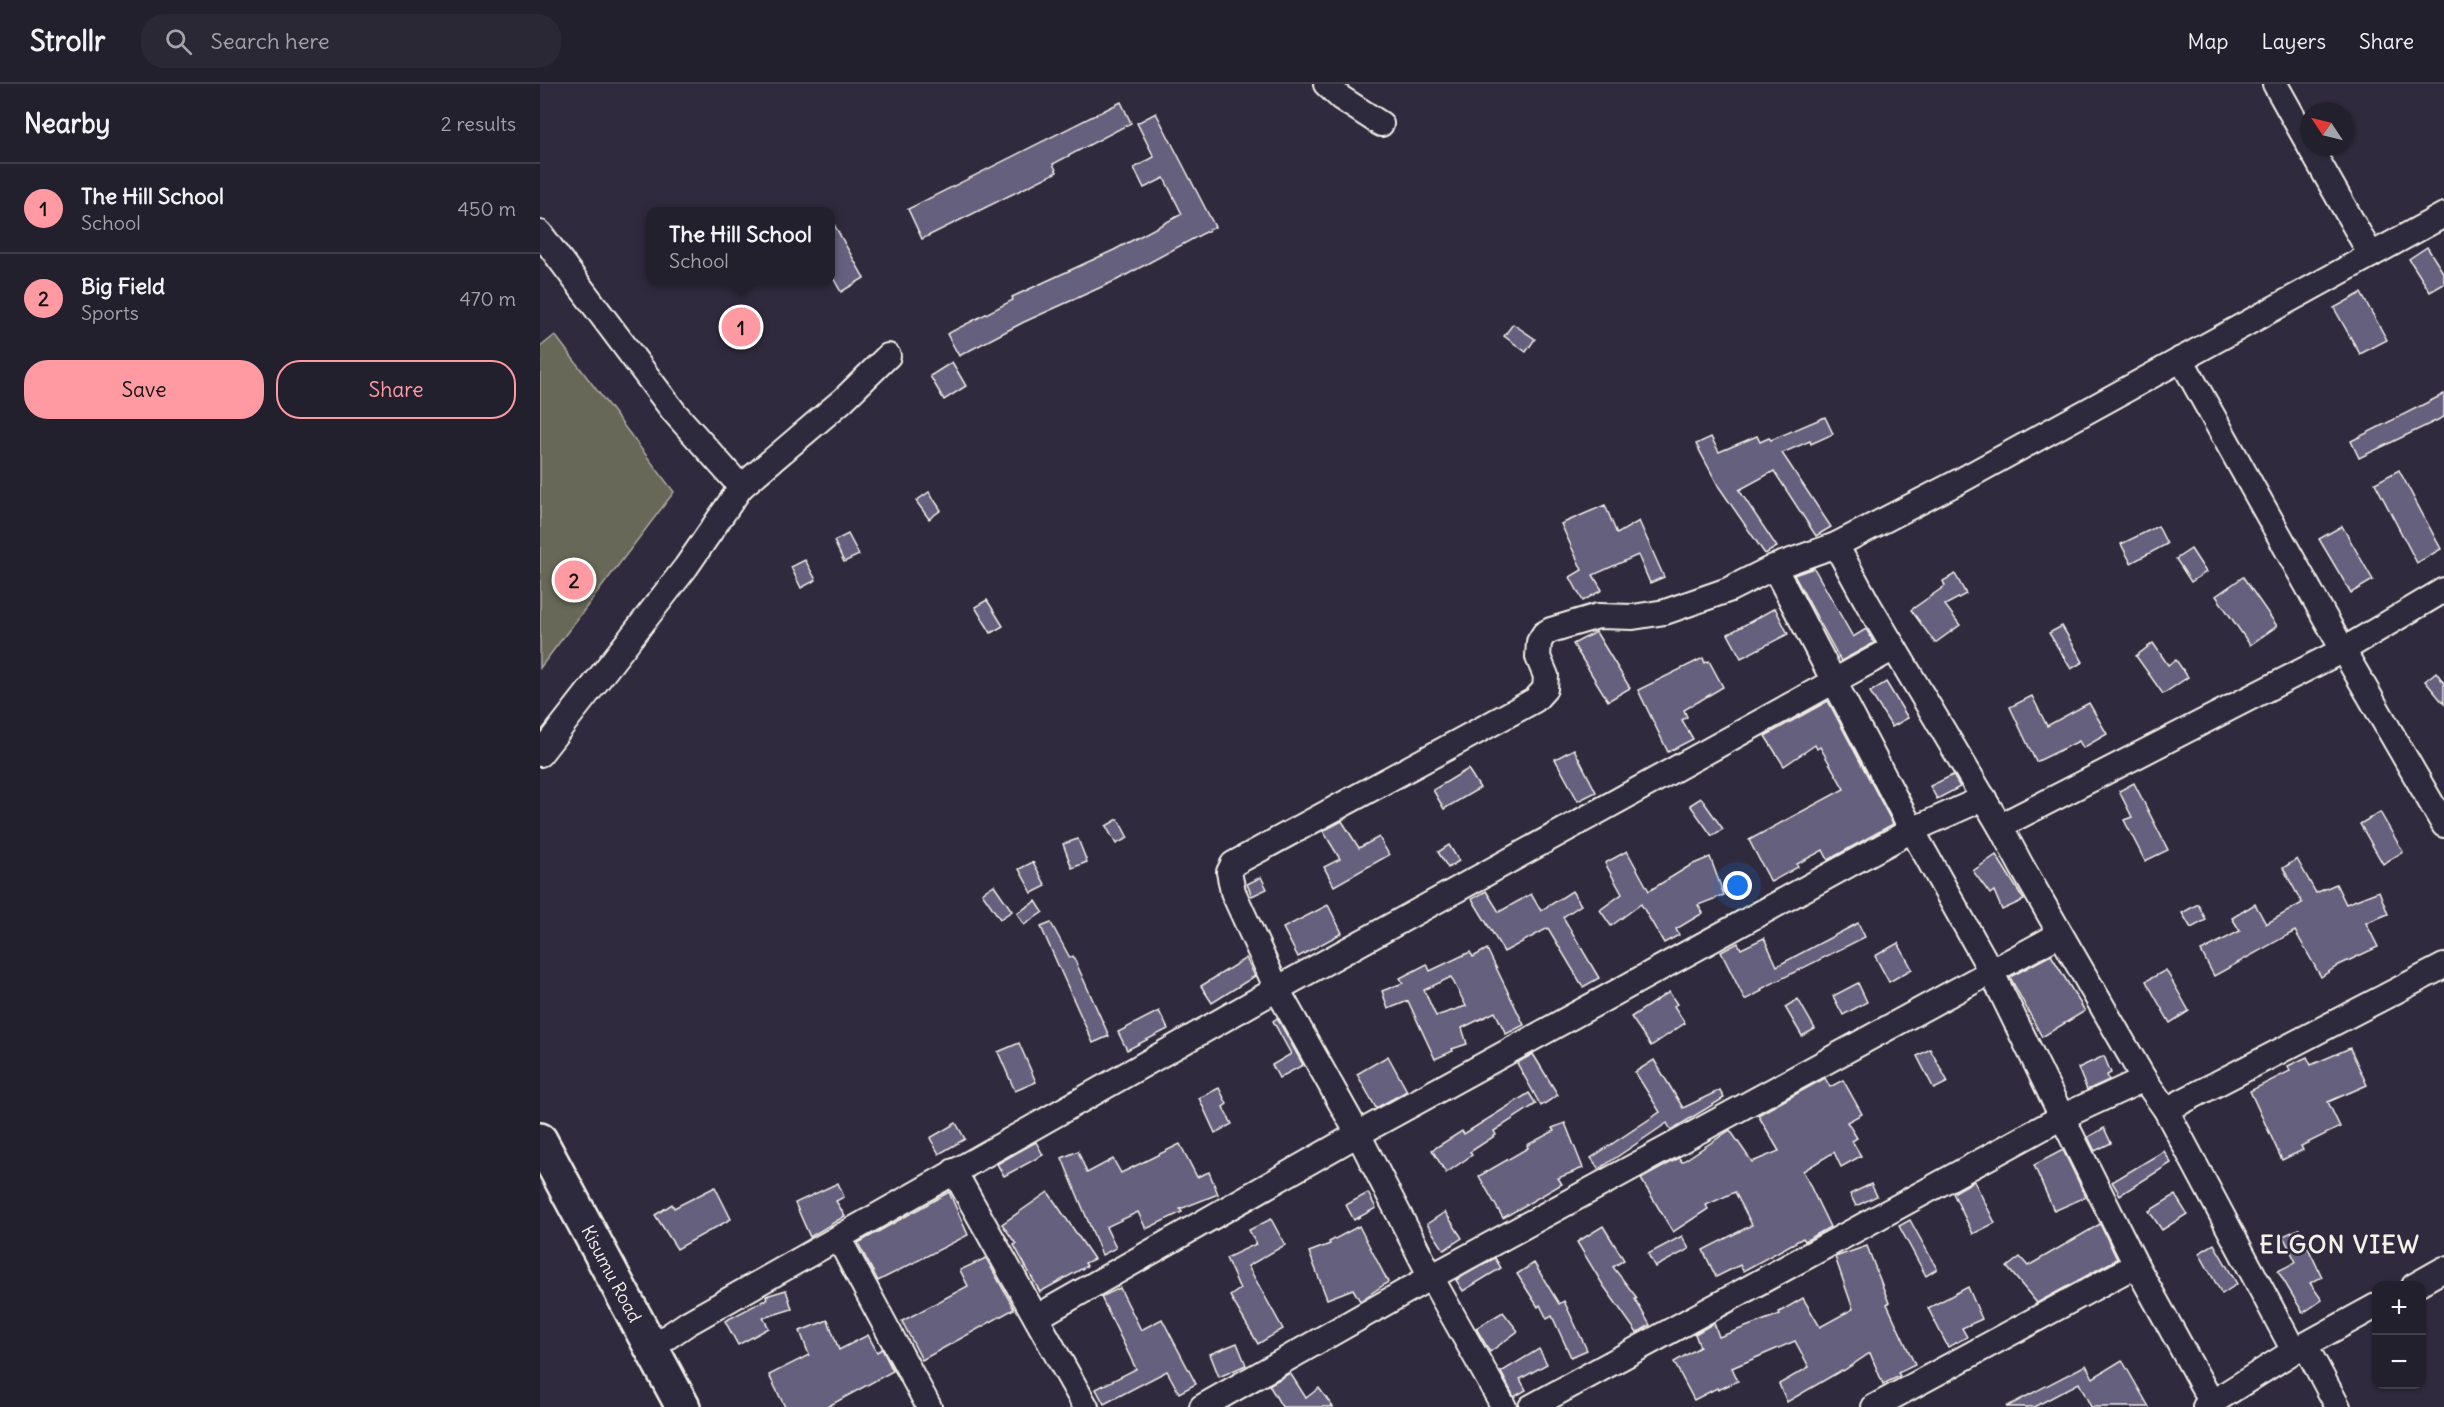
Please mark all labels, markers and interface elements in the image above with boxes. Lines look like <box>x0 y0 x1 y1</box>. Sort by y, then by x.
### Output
search box <box>141 14 561 68</box>
text: Strollr <box>30 23 105 59</box>
icon: search <box>162 25 195 58</box>
text: Search here <box>210 27 330 55</box>
text: Map <box>2188 28 2228 55</box>
text: Layers <box>2261 28 2326 55</box>
text: Share <box>2359 28 2414 55</box>
north arrow <box>2300 102 2354 156</box>
text: Nearby <box>24 107 110 140</box>
text: 2 results <box>441 111 516 136</box>
text: The Hill School <box>81 182 224 210</box>
text: 1 <box>40 196 47 221</box>
text: 450 m <box>457 196 516 221</box>
popup <box>646 207 835 285</box>
text: School <box>81 210 141 235</box>
text: The Hill School <box>669 220 812 248</box>
text: School <box>669 248 729 273</box>
text: Big Field <box>81 272 165 300</box>
text: 2 <box>38 286 49 311</box>
text: 470 m <box>459 286 516 311</box>
text: Sports <box>81 300 139 325</box>
pin: 1 <box>722 304 760 350</box>
button: Save <box>24 360 264 419</box>
button: Share <box>276 360 516 419</box>
pin: 2 <box>555 558 594 602</box>
your location <box>1723 871 1752 900</box>
street label: Kisumu Road <box>576 1221 647 1327</box>
district label: ELGON VIEW <box>2260 1229 2420 1259</box>
map controls <box>2372 1281 2426 1389</box>
button: + <box>2372 1281 2426 1335</box>
button: − <box>2372 1335 2426 1389</box>

